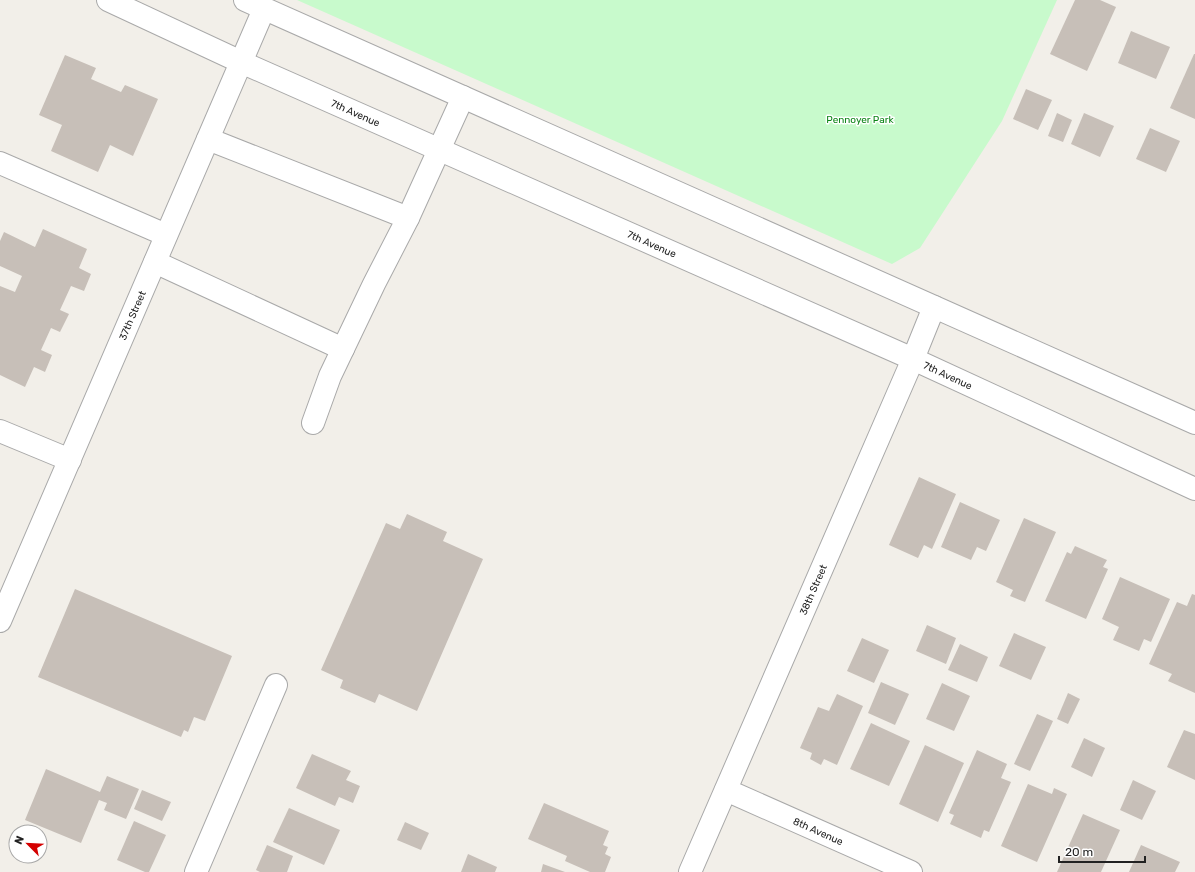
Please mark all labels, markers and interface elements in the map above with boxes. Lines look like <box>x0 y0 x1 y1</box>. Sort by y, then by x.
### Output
street label: 7th Avenue <box>329 97 382 130</box>
park label: Pennoyer Park <box>826 114 895 126</box>
street label: 7th Avenue <box>625 228 678 261</box>
street label: 37th Street <box>117 289 149 342</box>
street label: 7th Avenue <box>921 360 974 393</box>
street label: 38th Street <box>797 563 830 617</box>
street label: 8th Avenue <box>791 815 845 848</box>
north arrow <box>8 824 48 864</box>
text: N <box>12 834 27 846</box>
scale bar <box>1059 838 1145 864</box>
text: 20 m <box>1065 845 1093 859</box>

